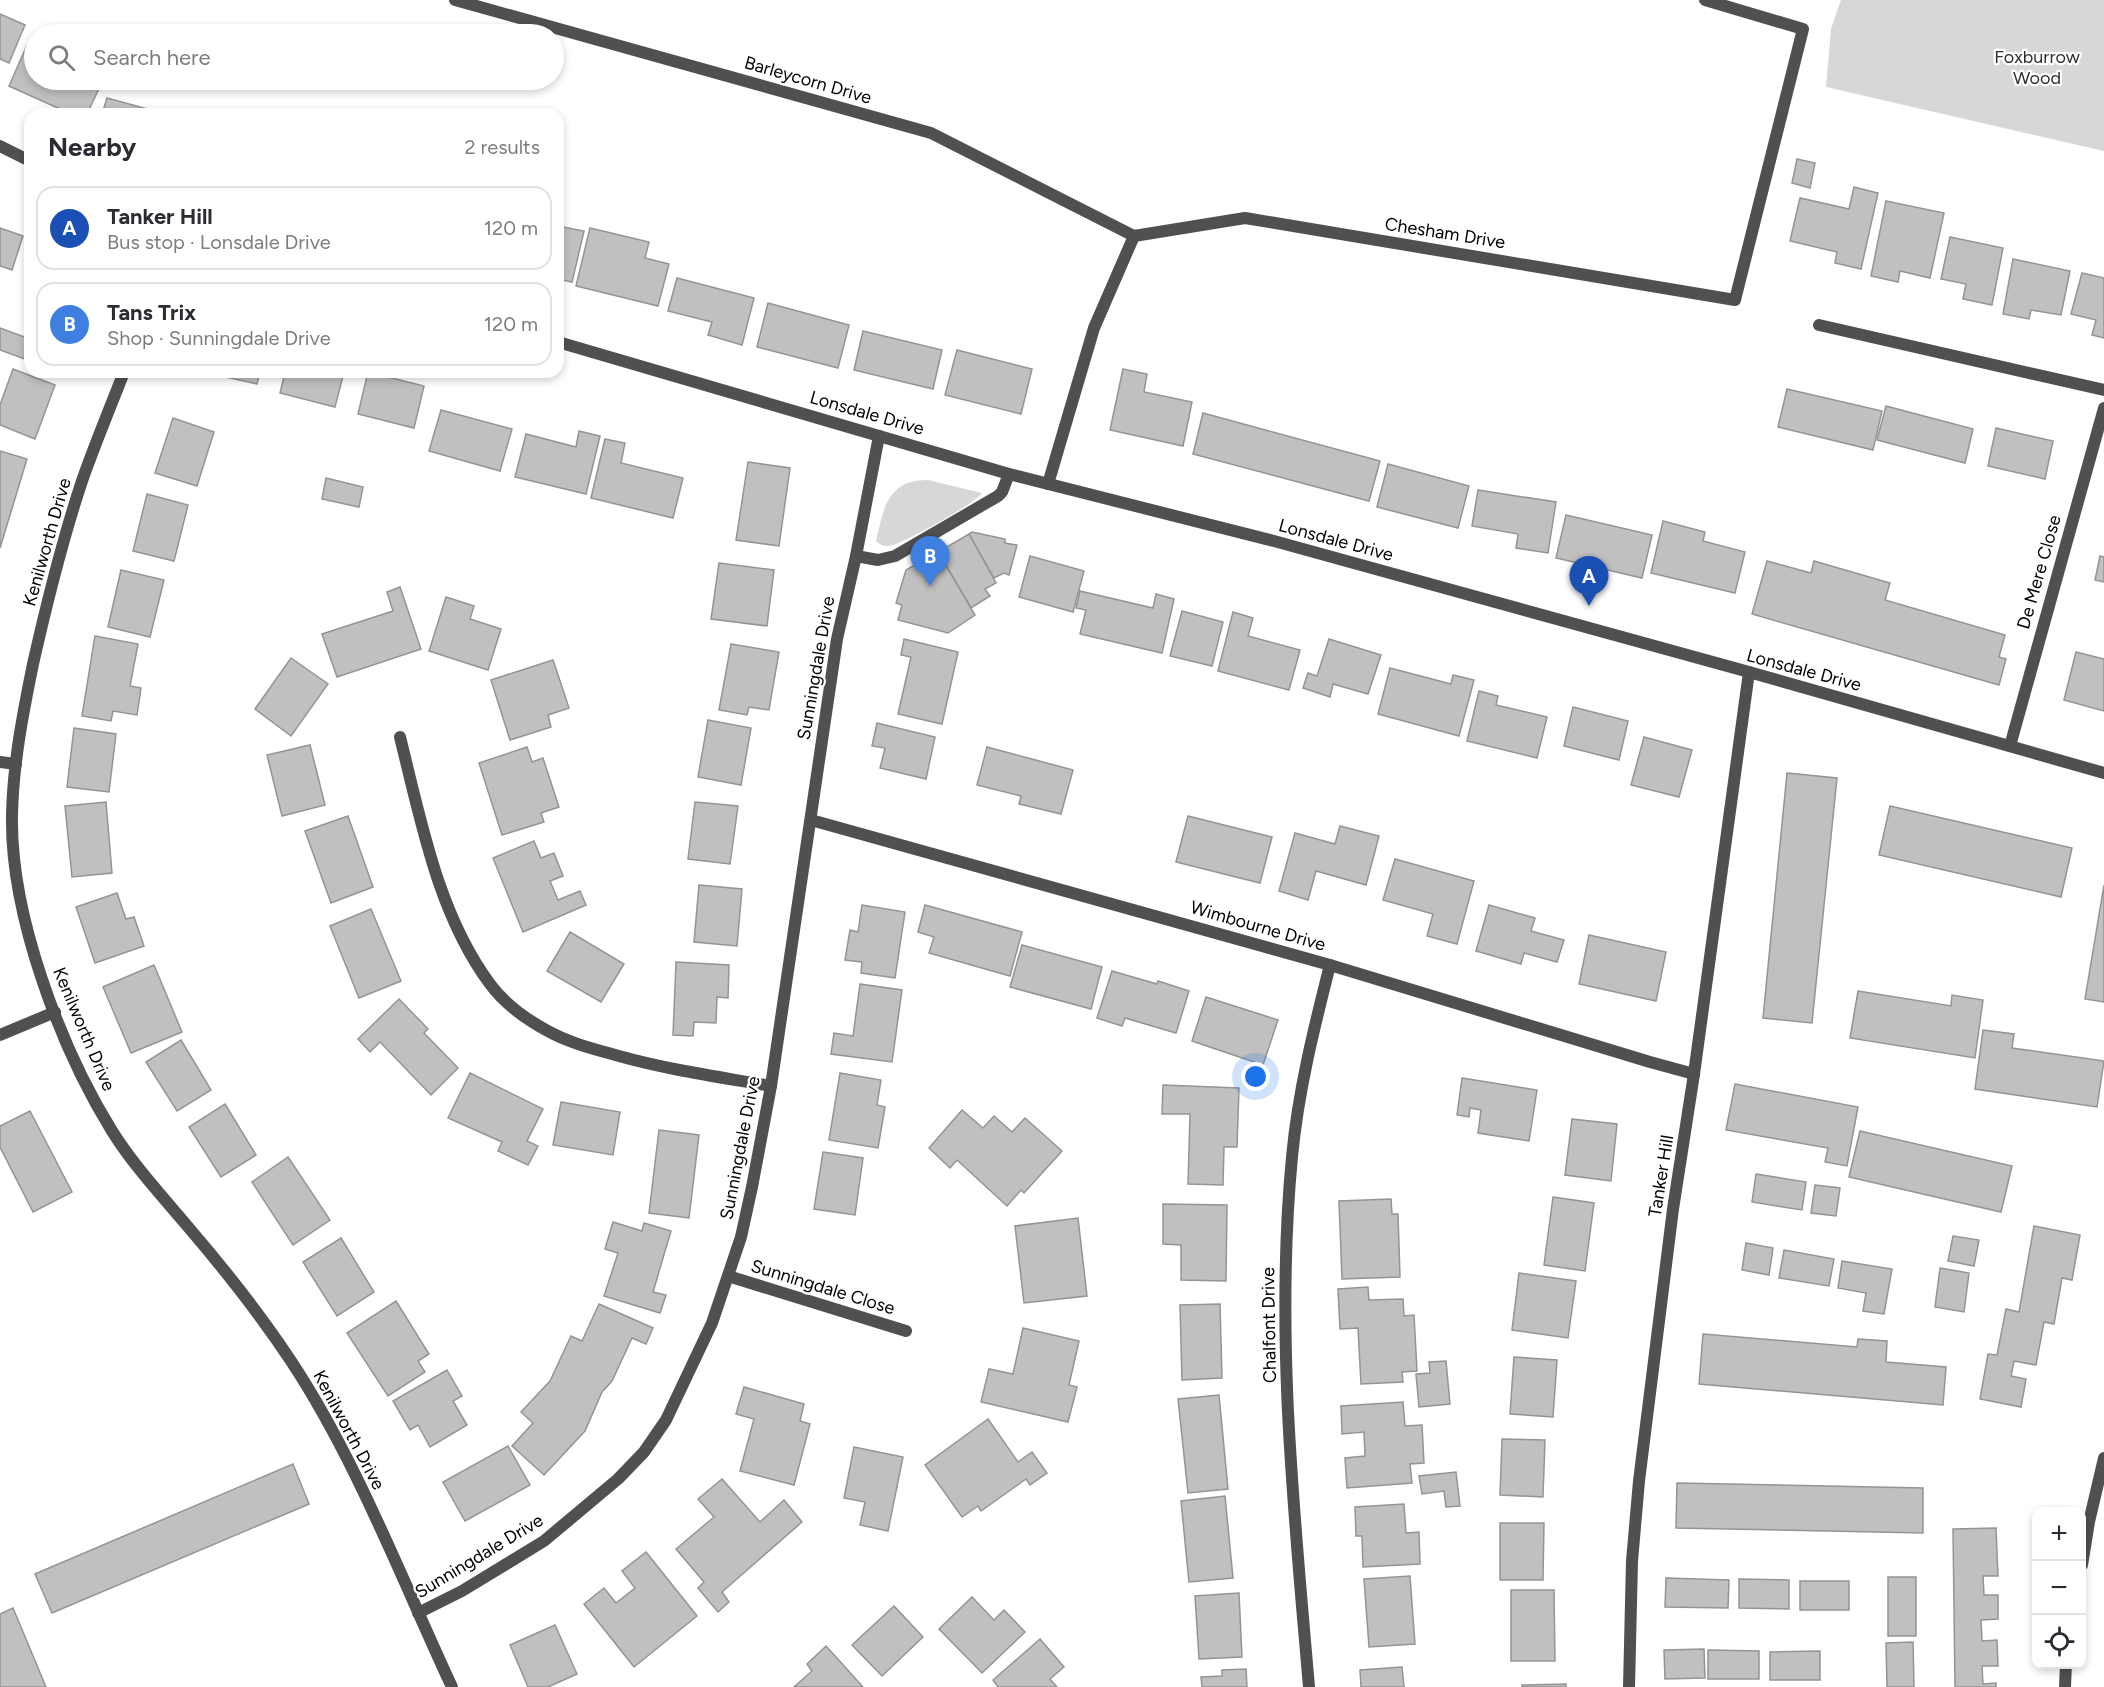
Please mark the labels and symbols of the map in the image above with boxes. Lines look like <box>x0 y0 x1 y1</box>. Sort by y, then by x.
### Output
park label: Foxburrow Wood <box>1994 46 2080 89</box>
street label: Barleycorn Drive <box>742 51 874 109</box>
street label: Chesham Drive <box>1383 213 1507 253</box>
street label: Lonsdale Drive <box>807 386 927 440</box>
street label: Kenilworth Drive <box>18 475 76 609</box>
street label: De Mere Close <box>2012 512 2066 632</box>
street label: Lonsdale Drive <box>1276 514 1396 566</box>
pin: B <box>910 536 950 586</box>
pin: A <box>1570 556 1608 606</box>
street label: Sunningdale Drive <box>793 594 839 742</box>
street label: Lonsdale Drive <box>1744 644 1864 696</box>
street label: Wimbourne Drive <box>1188 896 1328 956</box>
street label: Kenilworth Drive <box>48 964 120 1094</box>
your location <box>1241 1062 1270 1091</box>
street label: Sunningdale Drive <box>715 1074 765 1222</box>
street label: Tanker Hill <box>1644 1134 1678 1218</box>
street label: Sunningdale Close <box>748 1255 898 1319</box>
street label: Chalfont Drive <box>1257 1267 1281 1383</box>
street label: Kenilworth Drive <box>308 1366 390 1494</box>
street label: Sunningdale Drive <box>411 1509 547 1603</box>

